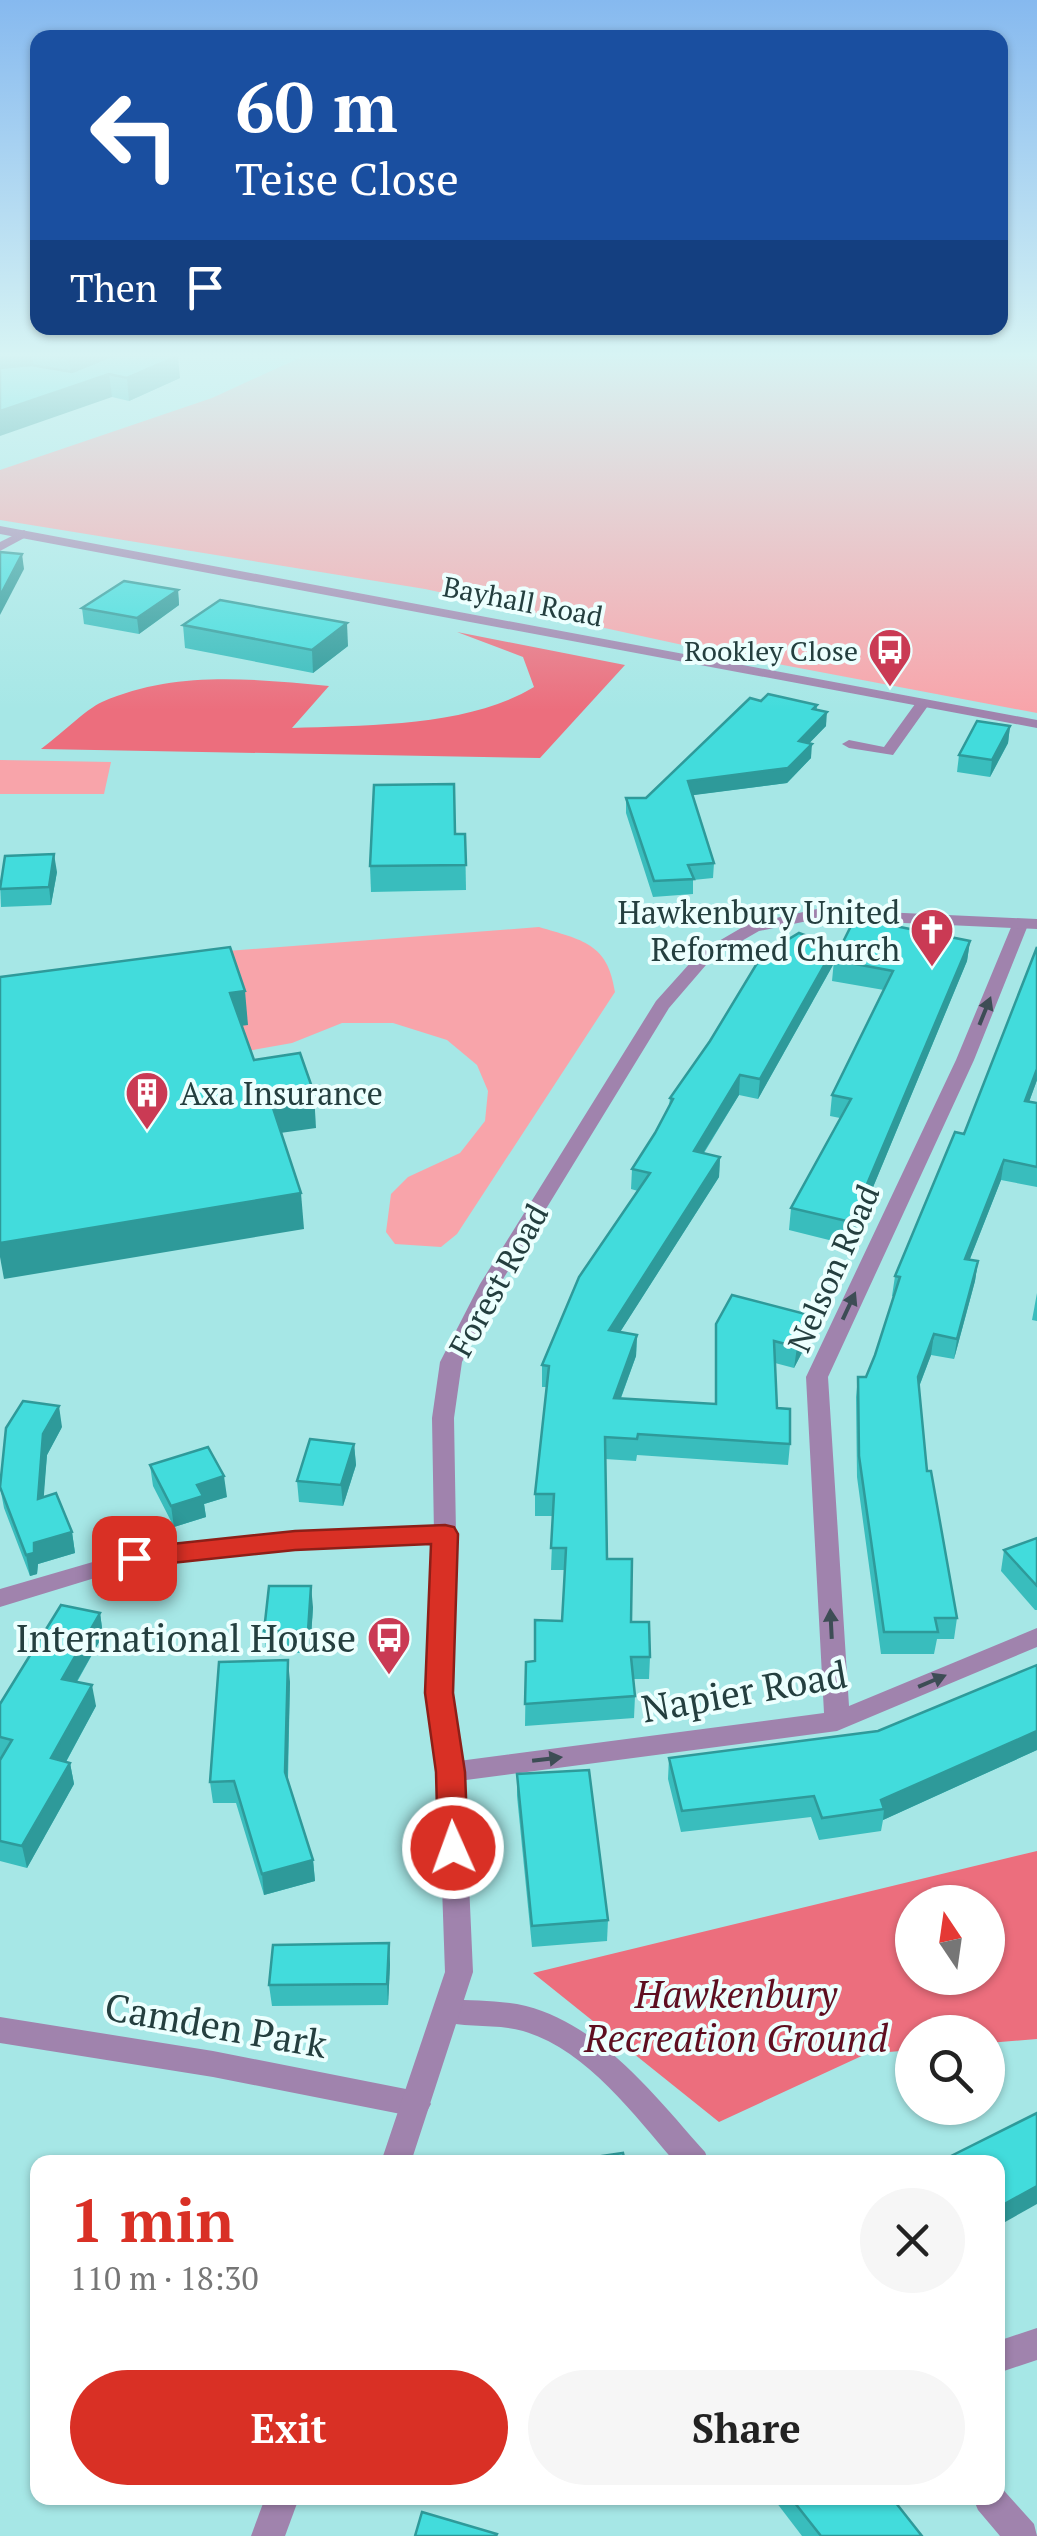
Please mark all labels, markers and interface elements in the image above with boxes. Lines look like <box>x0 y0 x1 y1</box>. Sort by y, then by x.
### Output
text: 60 m <box>235 59 398 152</box>
icon: left <box>70 70 200 200</box>
text: Teise Close <box>235 148 459 208</box>
icon: arrive <box>178 260 233 315</box>
text: Then <box>70 263 158 313</box>
street label: Bayhall Road <box>440 567 606 635</box>
bus stop icon: Rookley Close <box>867 627 913 688</box>
place label: Rookley Close <box>684 632 858 669</box>
place label: Hawkenbury United Reformed Church <box>618 891 900 970</box>
church icon: Hawkenbury United Reformed Church <box>909 907 955 968</box>
one-way arrow <box>977 996 993 1026</box>
building icon: Axa Insurance <box>124 1070 170 1131</box>
place label: Axa Insurance <box>180 1072 383 1114</box>
street label: Nelson Road <box>777 1178 889 1358</box>
street label: Forest Road <box>439 1196 557 1364</box>
one-way arrow <box>841 1291 857 1321</box>
pin <box>92 1516 177 1601</box>
icon: arrive <box>107 1531 162 1586</box>
one-way arrow <box>823 1607 839 1639</box>
place label: International House <box>15 1613 356 1663</box>
bus stop icon: International House <box>366 1615 412 1676</box>
street label: Napier Road <box>637 1648 851 1734</box>
one-way arrow <box>917 1673 947 1689</box>
one-way arrow <box>532 1751 564 1767</box>
position arrow <box>401 1796 505 1900</box>
north arrow <box>895 1885 1005 1995</box>
map controls <box>895 1885 1005 2125</box>
park label: Hawkenbury Recreation Ground <box>583 1969 888 2063</box>
street label: Camden Park <box>101 1981 331 2069</box>
button: search <box>895 2015 1005 2125</box>
text: 1 min <box>70 2180 234 2259</box>
button: close <box>860 2188 965 2293</box>
text: 110 m · 18:30 <box>70 2257 258 2299</box>
button: Exit <box>70 2370 508 2485</box>
button: Share <box>528 2370 965 2485</box>

